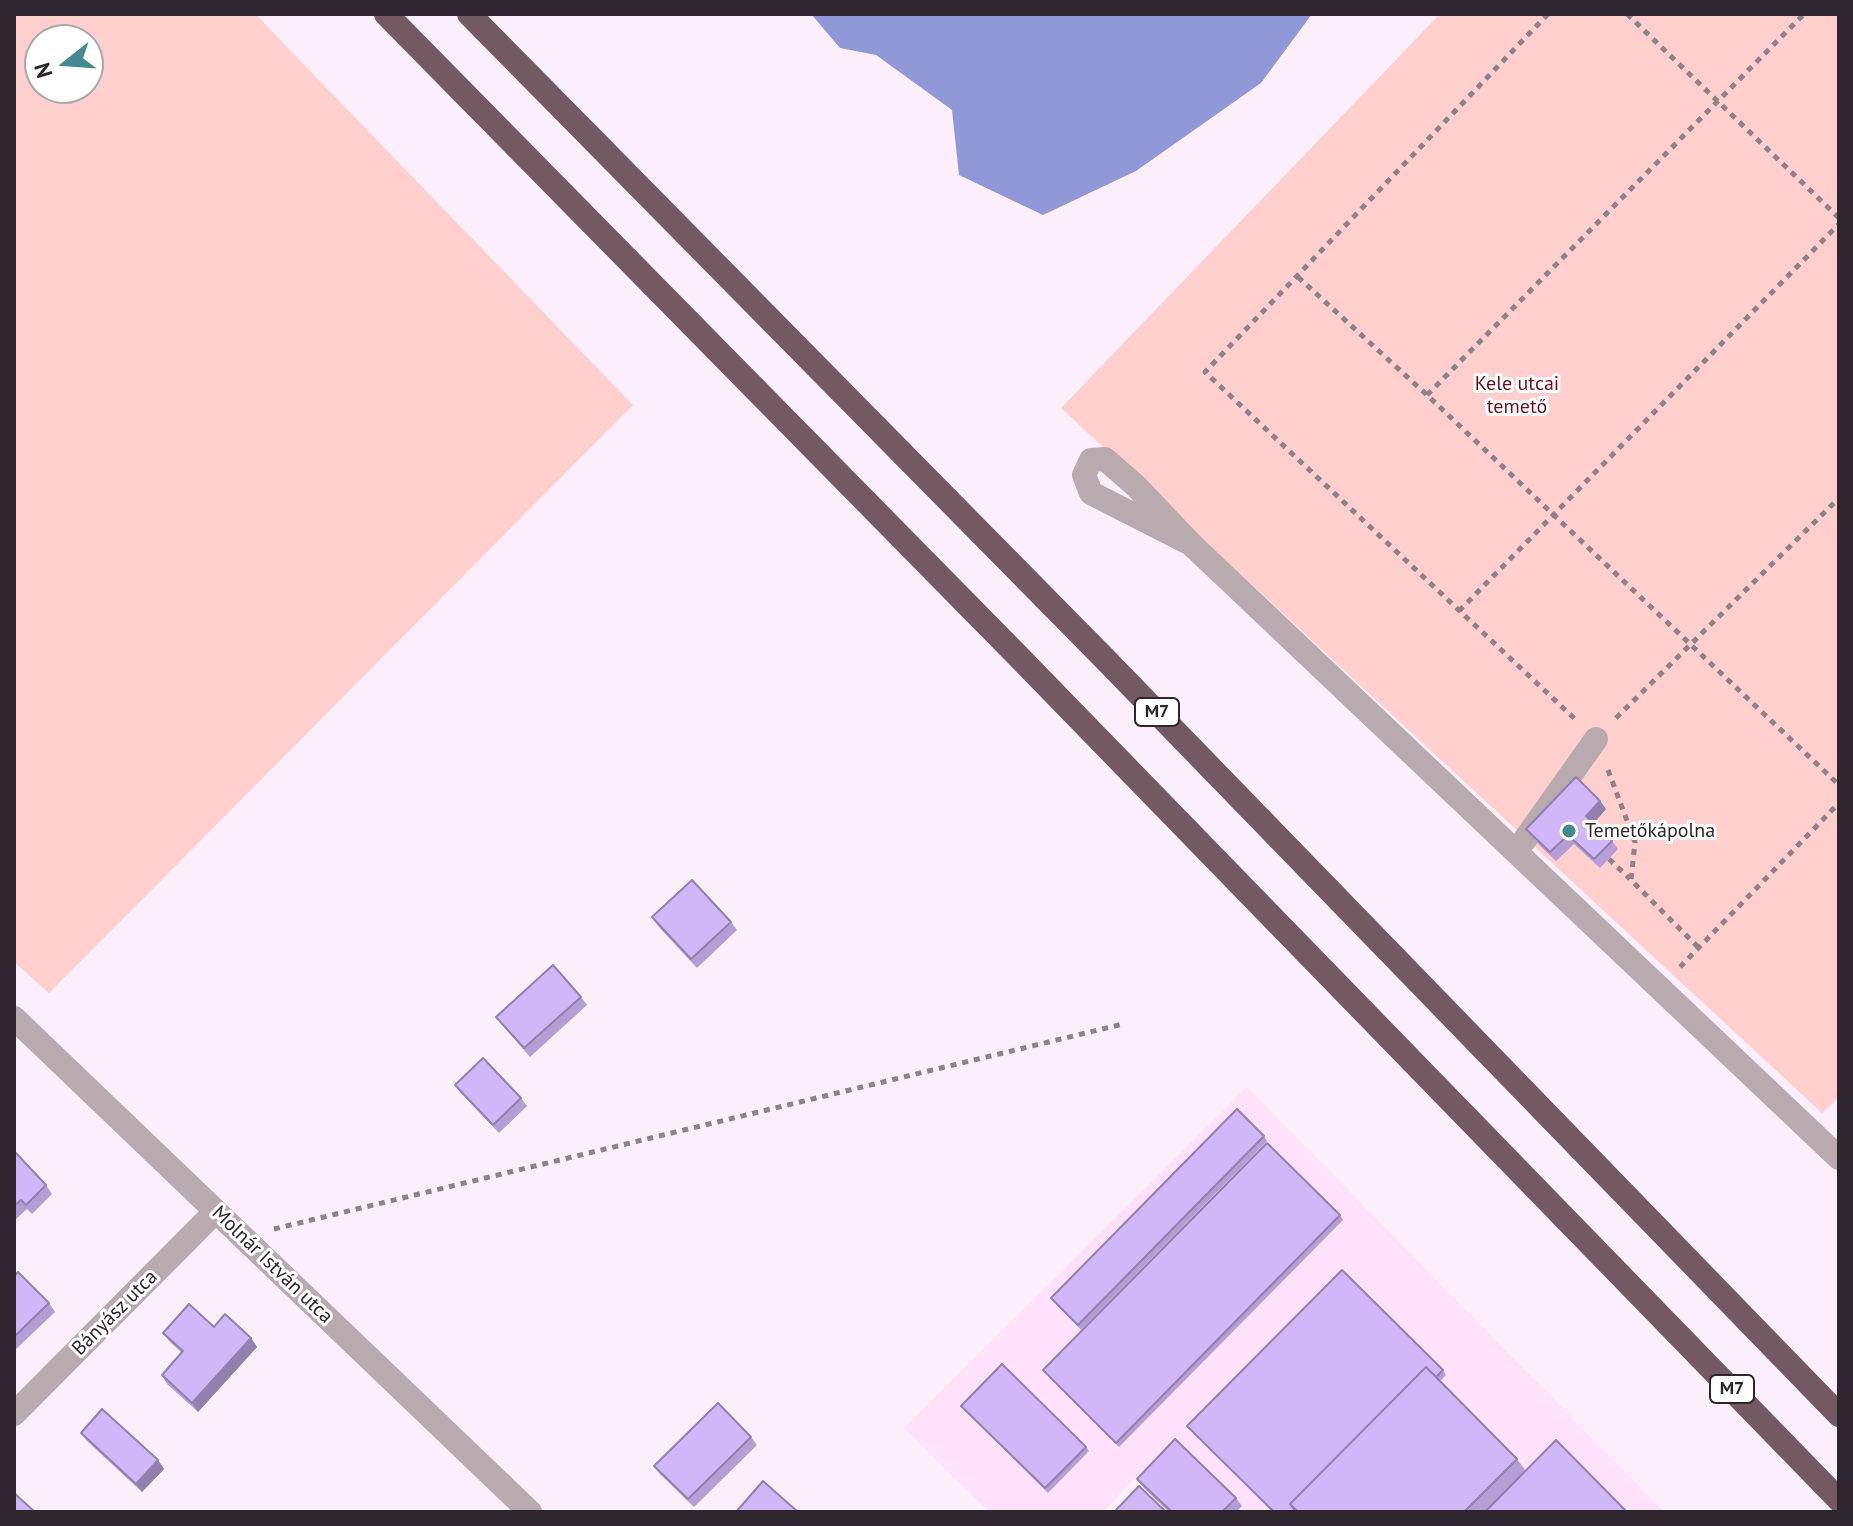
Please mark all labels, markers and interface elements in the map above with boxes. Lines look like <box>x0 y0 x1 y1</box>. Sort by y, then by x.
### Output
north arrow <box>24 24 104 104</box>
text: N <box>27 59 58 81</box>
park label: Kele utcai temető <box>1475 372 1559 419</box>
road number: M7 <box>1135 698 1179 726</box>
place label: Temetőkápolna <box>1585 819 1715 843</box>
marker: Temetőkápolna <box>1560 822 1578 840</box>
street label: Molnár István utca <box>207 1201 337 1329</box>
street label: Bányász utca <box>67 1265 163 1361</box>
road number: M7 <box>1710 1375 1754 1403</box>

